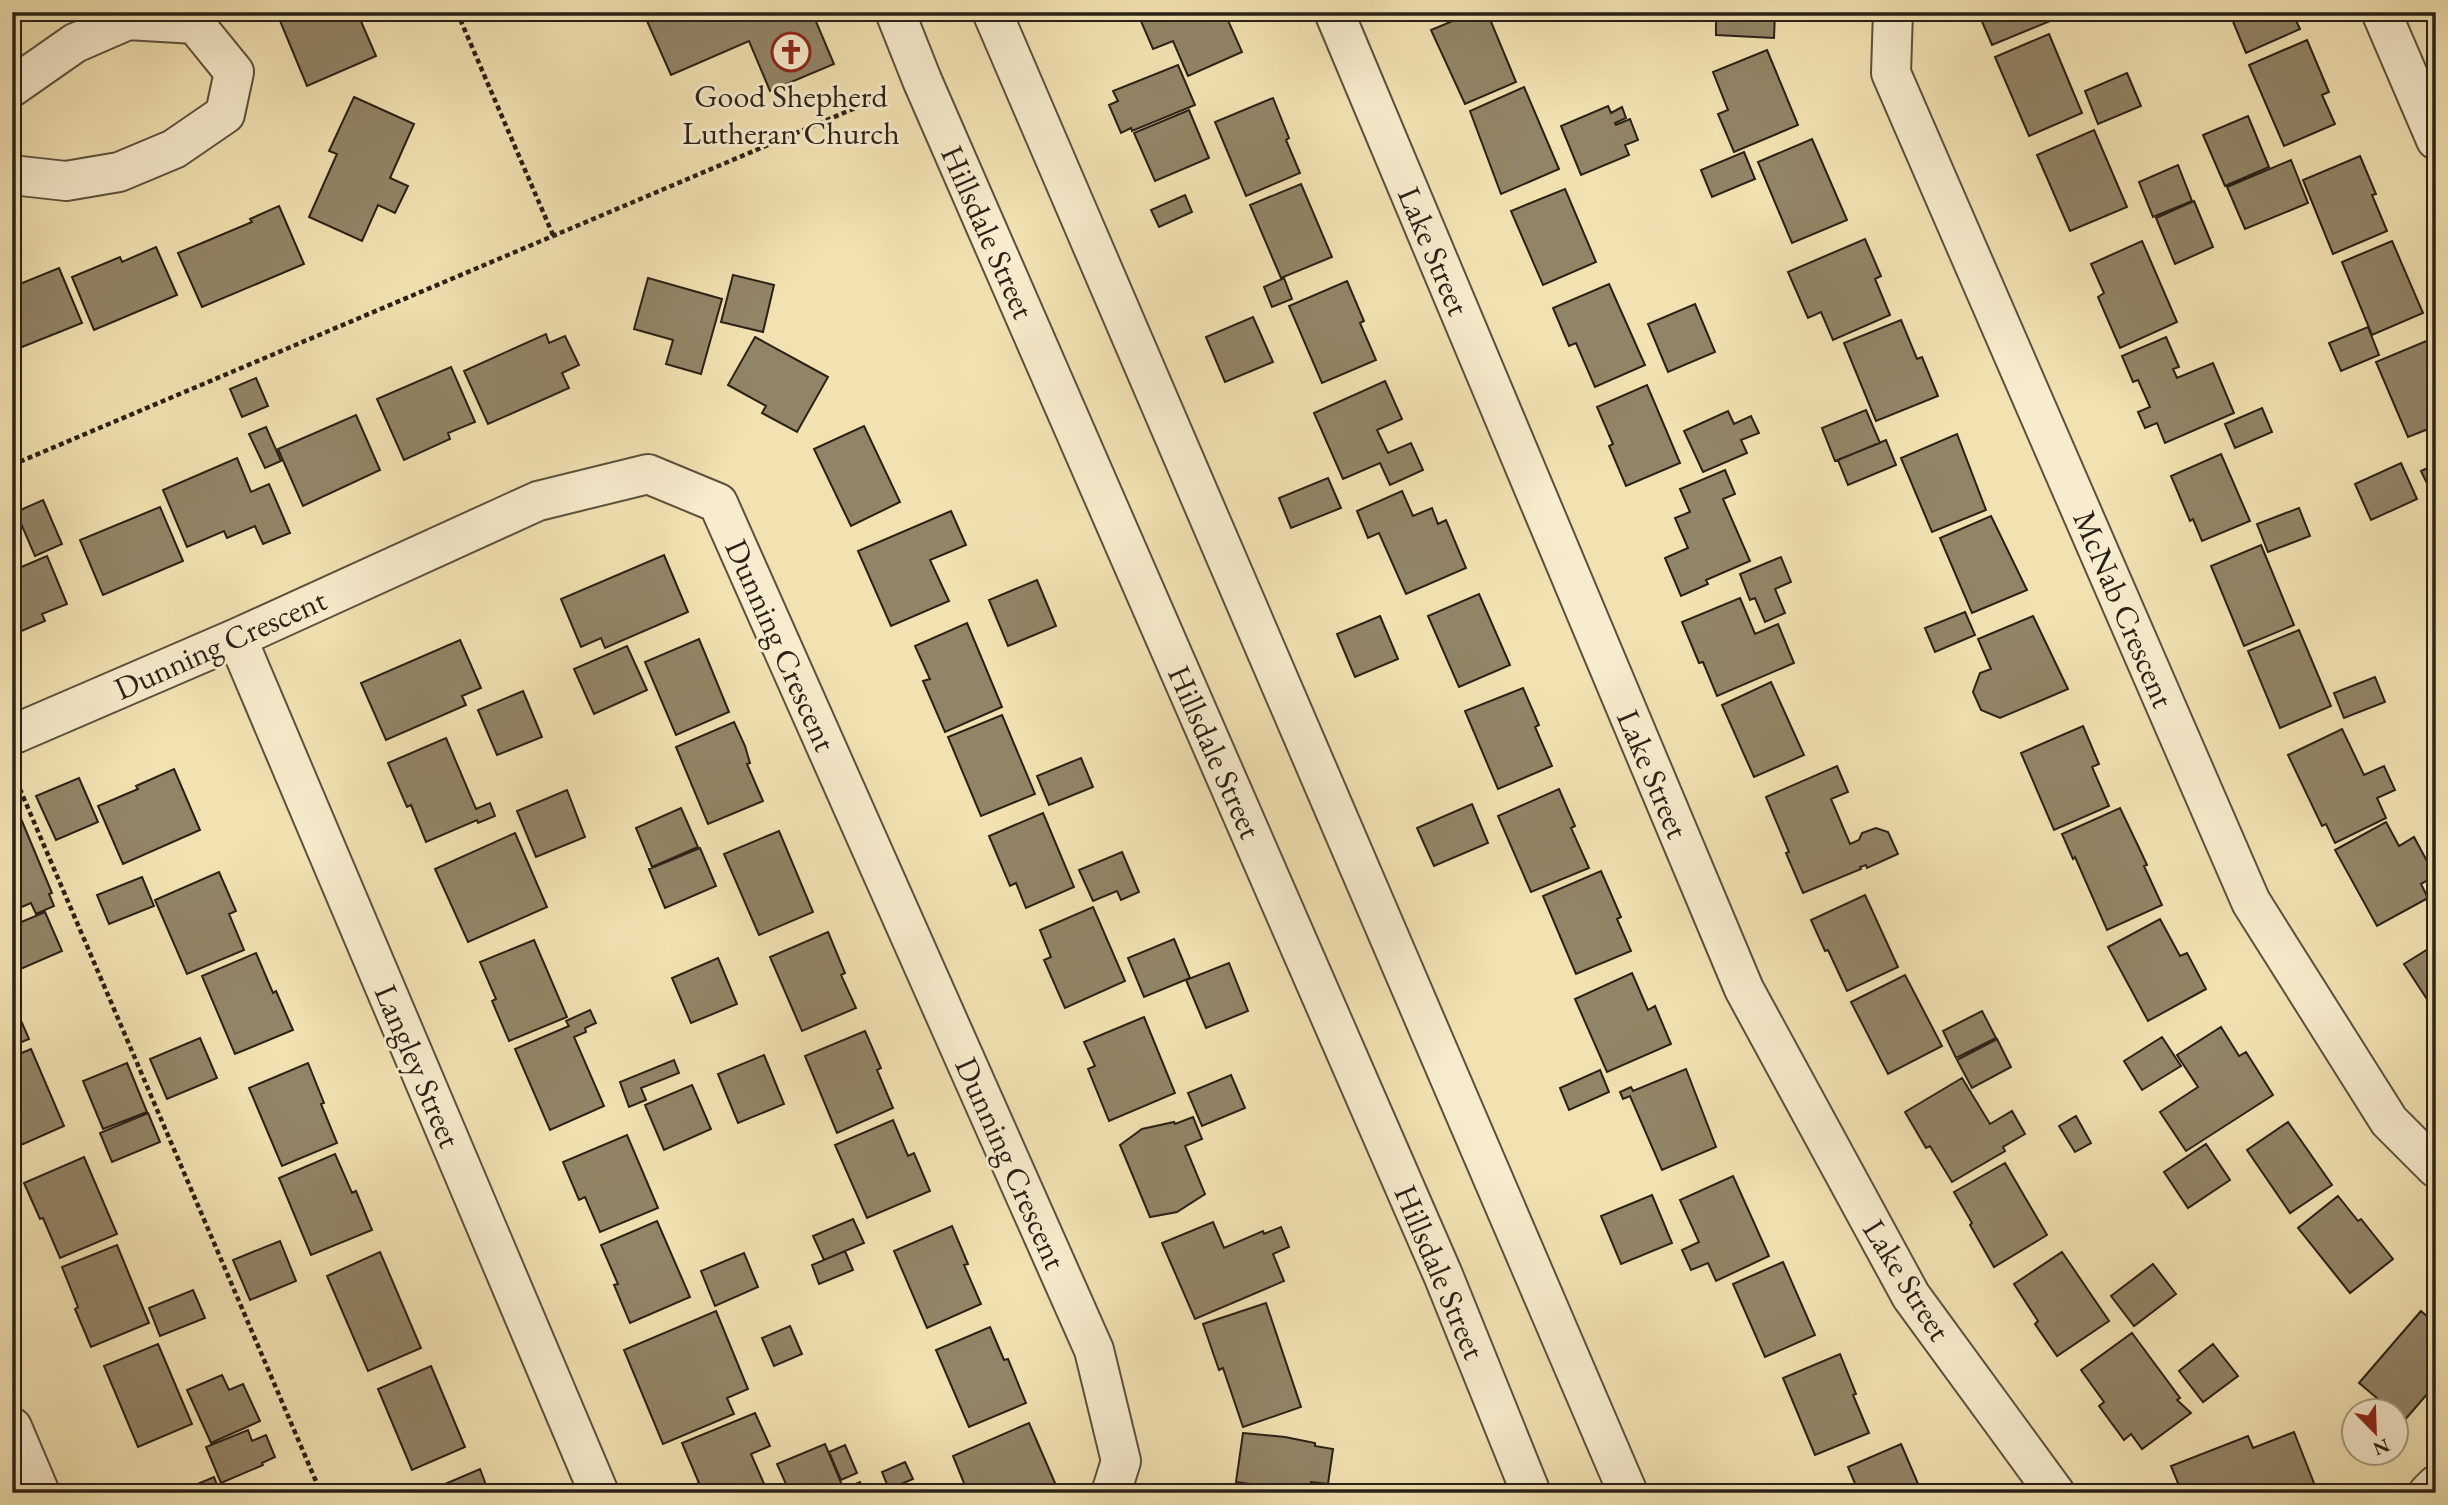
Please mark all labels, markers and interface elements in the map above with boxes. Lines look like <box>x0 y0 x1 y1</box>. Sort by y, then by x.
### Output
church icon: Good Shepherd Lutheran Church <box>770 31 812 73</box>
place label: Good Shepherd Lutheran Church <box>682 75 900 154</box>
street label: Hillsdale Street <box>931 139 1045 325</box>
street label: Lake Street <box>1388 180 1480 322</box>
street label: McNab Crescent <box>2064 504 2184 714</box>
street label: Dunning Crescent <box>715 532 847 758</box>
street label: Dunning Crescent <box>107 578 333 710</box>
street label: Hillsdale Street <box>1158 659 1272 845</box>
street label: Lake Street <box>1607 703 1699 845</box>
street label: Langley Street <box>365 978 471 1154</box>
street label: Dunning Crescent <box>945 1050 1077 1276</box>
street label: Hillsdale Street <box>1384 1179 1496 1365</box>
street label: Lake Street <box>1853 1211 1961 1349</box>
north arrow <box>2340 1396 2410 1466</box>
text: N <box>2369 1433 2393 1462</box>

